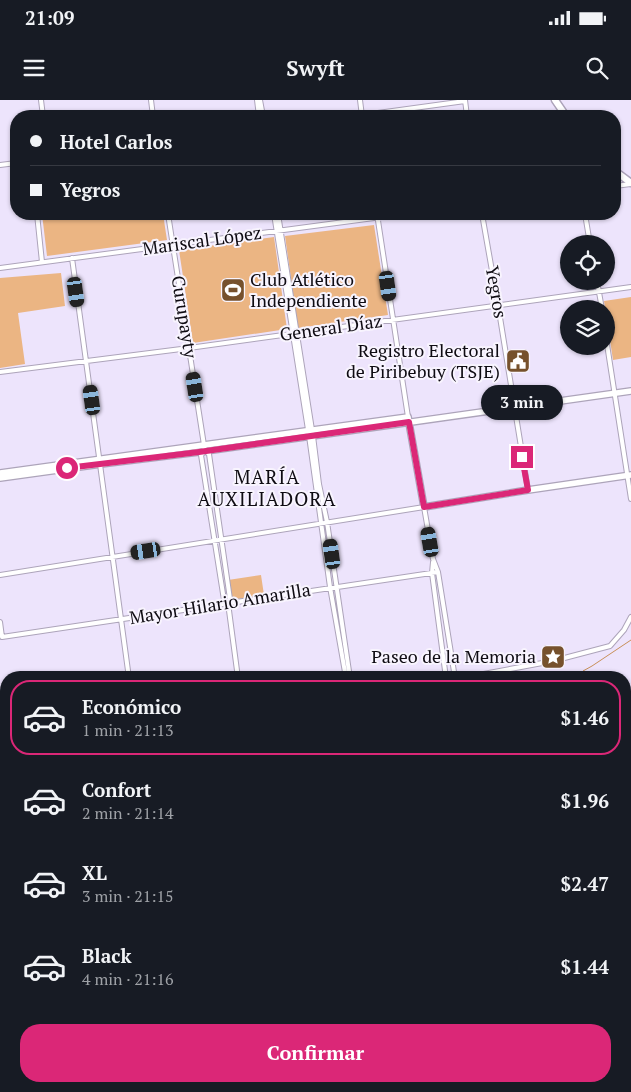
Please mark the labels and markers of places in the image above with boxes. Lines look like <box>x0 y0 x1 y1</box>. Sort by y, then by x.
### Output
place label: Club Atlético Independiente <box>250 267 367 312</box>
sports icon: Club Atlético Independiente <box>220 277 246 303</box>
place label: Registro Electoral de Piribebuy (TSJE) <box>346 338 500 383</box>
public building icon: Registro Electoral de Piribebuy (TSJE) <box>505 348 531 374</box>
place label: Paseo de la Memoria <box>371 644 536 668</box>
place icon: Paseo de la Memoria <box>540 644 566 670</box>

